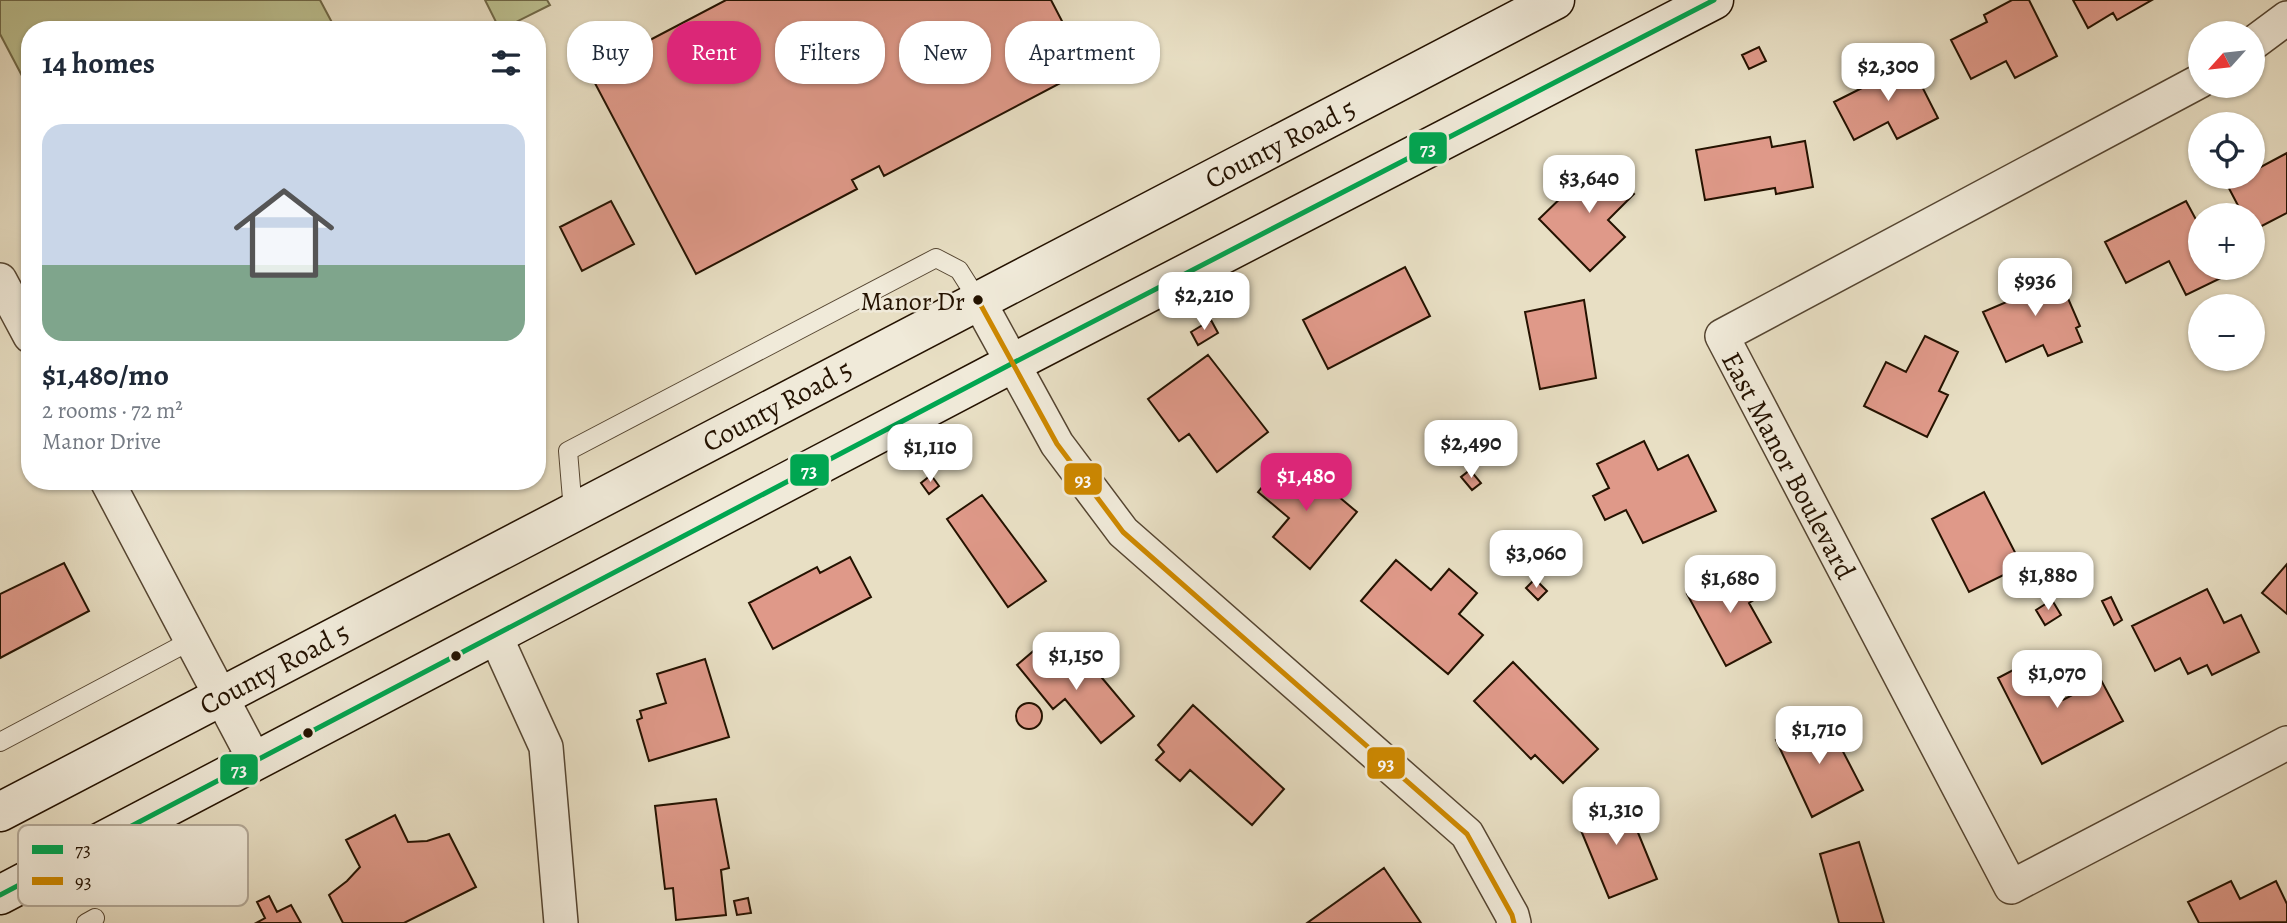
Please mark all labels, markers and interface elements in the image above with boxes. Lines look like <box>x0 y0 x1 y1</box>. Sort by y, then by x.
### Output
chip: Buy <box>567 21 653 84</box>
chip: Rent <box>667 21 761 84</box>
chip: Filters <box>775 21 885 84</box>
chip: New <box>899 21 991 84</box>
chip: Apartment <box>1005 21 1160 84</box>
north arrow <box>2188 21 2264 98</box>
map controls <box>2188 21 2265 371</box>
text: 14 homes <box>42 43 155 83</box>
pin: $2,300 <box>1831 43 1945 103</box>
icon: filters <box>487 44 525 82</box>
text: $2,300 <box>1857 50 1919 81</box>
street label: County Road 5 <box>1199 90 1362 198</box>
button: locate <box>2188 112 2265 189</box>
line badge: 73 <box>1408 131 1448 165</box>
text: 73 <box>1420 136 1436 162</box>
pin: $3,640 <box>1532 156 1646 215</box>
text: $3,640 <box>1559 162 1619 193</box>
icon: home <box>221 170 347 296</box>
button: + <box>2188 203 2265 280</box>
pin: $936 <box>1994 258 2076 318</box>
text: $936 <box>2014 265 2056 296</box>
pin: $2,210 <box>1147 272 1261 332</box>
text: $2,210 <box>1175 279 1233 310</box>
place label: Manor Dr <box>861 284 965 319</box>
marker: Manor Dr <box>971 293 985 307</box>
button: − <box>2188 294 2265 371</box>
street label: East Manor Boulevard <box>1712 345 1865 587</box>
street label: County Road 5 <box>696 350 859 461</box>
text: $1,480/mo <box>42 355 169 395</box>
text: 2 rooms · 72 m² <box>42 395 183 426</box>
pin: $2,490 <box>1414 420 1528 480</box>
pin: $1,110 <box>873 424 987 484</box>
text: Manor Drive <box>42 426 161 457</box>
text: $2,490 <box>1440 427 1502 458</box>
text: $1,110 <box>903 431 957 462</box>
line badge: 73 <box>789 453 830 487</box>
pin: $1,480 <box>1249 454 1363 513</box>
text: 73 <box>801 458 817 484</box>
text: $1,480 <box>1277 460 1335 491</box>
line badge: 93 <box>1063 462 1103 496</box>
text: 93 <box>1075 467 1091 493</box>
pin: $3,060 <box>1479 530 1593 590</box>
text: $3,060 <box>1506 537 1566 568</box>
pin: $1,880 <box>1991 552 2105 612</box>
pin: $1,680 <box>1673 556 1787 615</box>
text: $1,880 <box>2019 559 2077 590</box>
text: $1,680 <box>1701 562 1759 593</box>
street label: County Road 5 <box>193 613 356 724</box>
pin: $1,150 <box>1019 632 1133 692</box>
text: $1,150 <box>1049 639 1103 670</box>
unlabelled marker <box>449 649 463 663</box>
pin: $1,070 <box>2000 650 2114 710</box>
text: $1,070 <box>2028 657 2086 688</box>
pin: $1,710 <box>1762 706 1876 766</box>
text: $1,710 <box>1792 713 1846 744</box>
unlabelled marker <box>301 726 315 740</box>
line badge: 93 <box>1366 746 1406 780</box>
text: 93 <box>1378 751 1394 777</box>
line badge: 73 <box>219 753 259 786</box>
text: 73 <box>231 757 247 783</box>
pin: $1,310 <box>1559 788 1673 847</box>
text: $1,310 <box>1589 794 1643 825</box>
legend <box>18 825 248 906</box>
text: 73 <box>75 837 91 863</box>
text: 93 <box>75 869 92 895</box>

